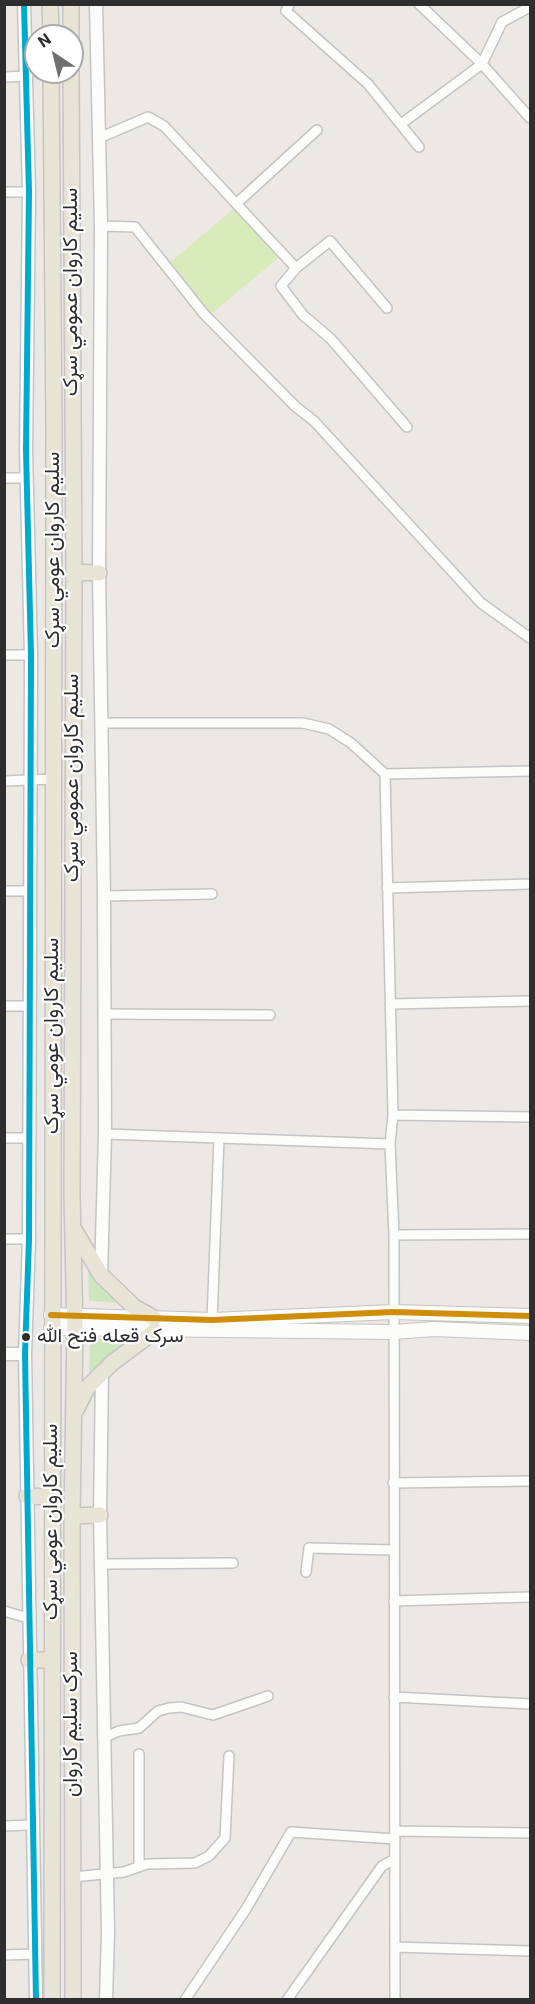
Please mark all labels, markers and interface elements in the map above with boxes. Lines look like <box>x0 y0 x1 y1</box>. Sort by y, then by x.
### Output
north arrow <box>24 24 84 84</box>
text: N <box>34 29 55 52</box>
street label: سلیم کاروان عمومي سړک <box>59 188 85 396</box>
street label: سلیم کاروان عومي سړک <box>41 452 67 648</box>
street label: سلیم کاروان عمومي سړک <box>60 674 86 882</box>
street label: سلیم کاروان عومي سړک <box>40 938 66 1134</box>
place label: سرک قعله فتح الله <box>37 1325 184 1349</box>
marker: سرک قعله فتح الله <box>20 1331 32 1343</box>
street label: سلیم کاروان عومي سړک <box>39 1424 65 1620</box>
street label: سرک سلیم کاروان <box>59 1651 85 1797</box>

